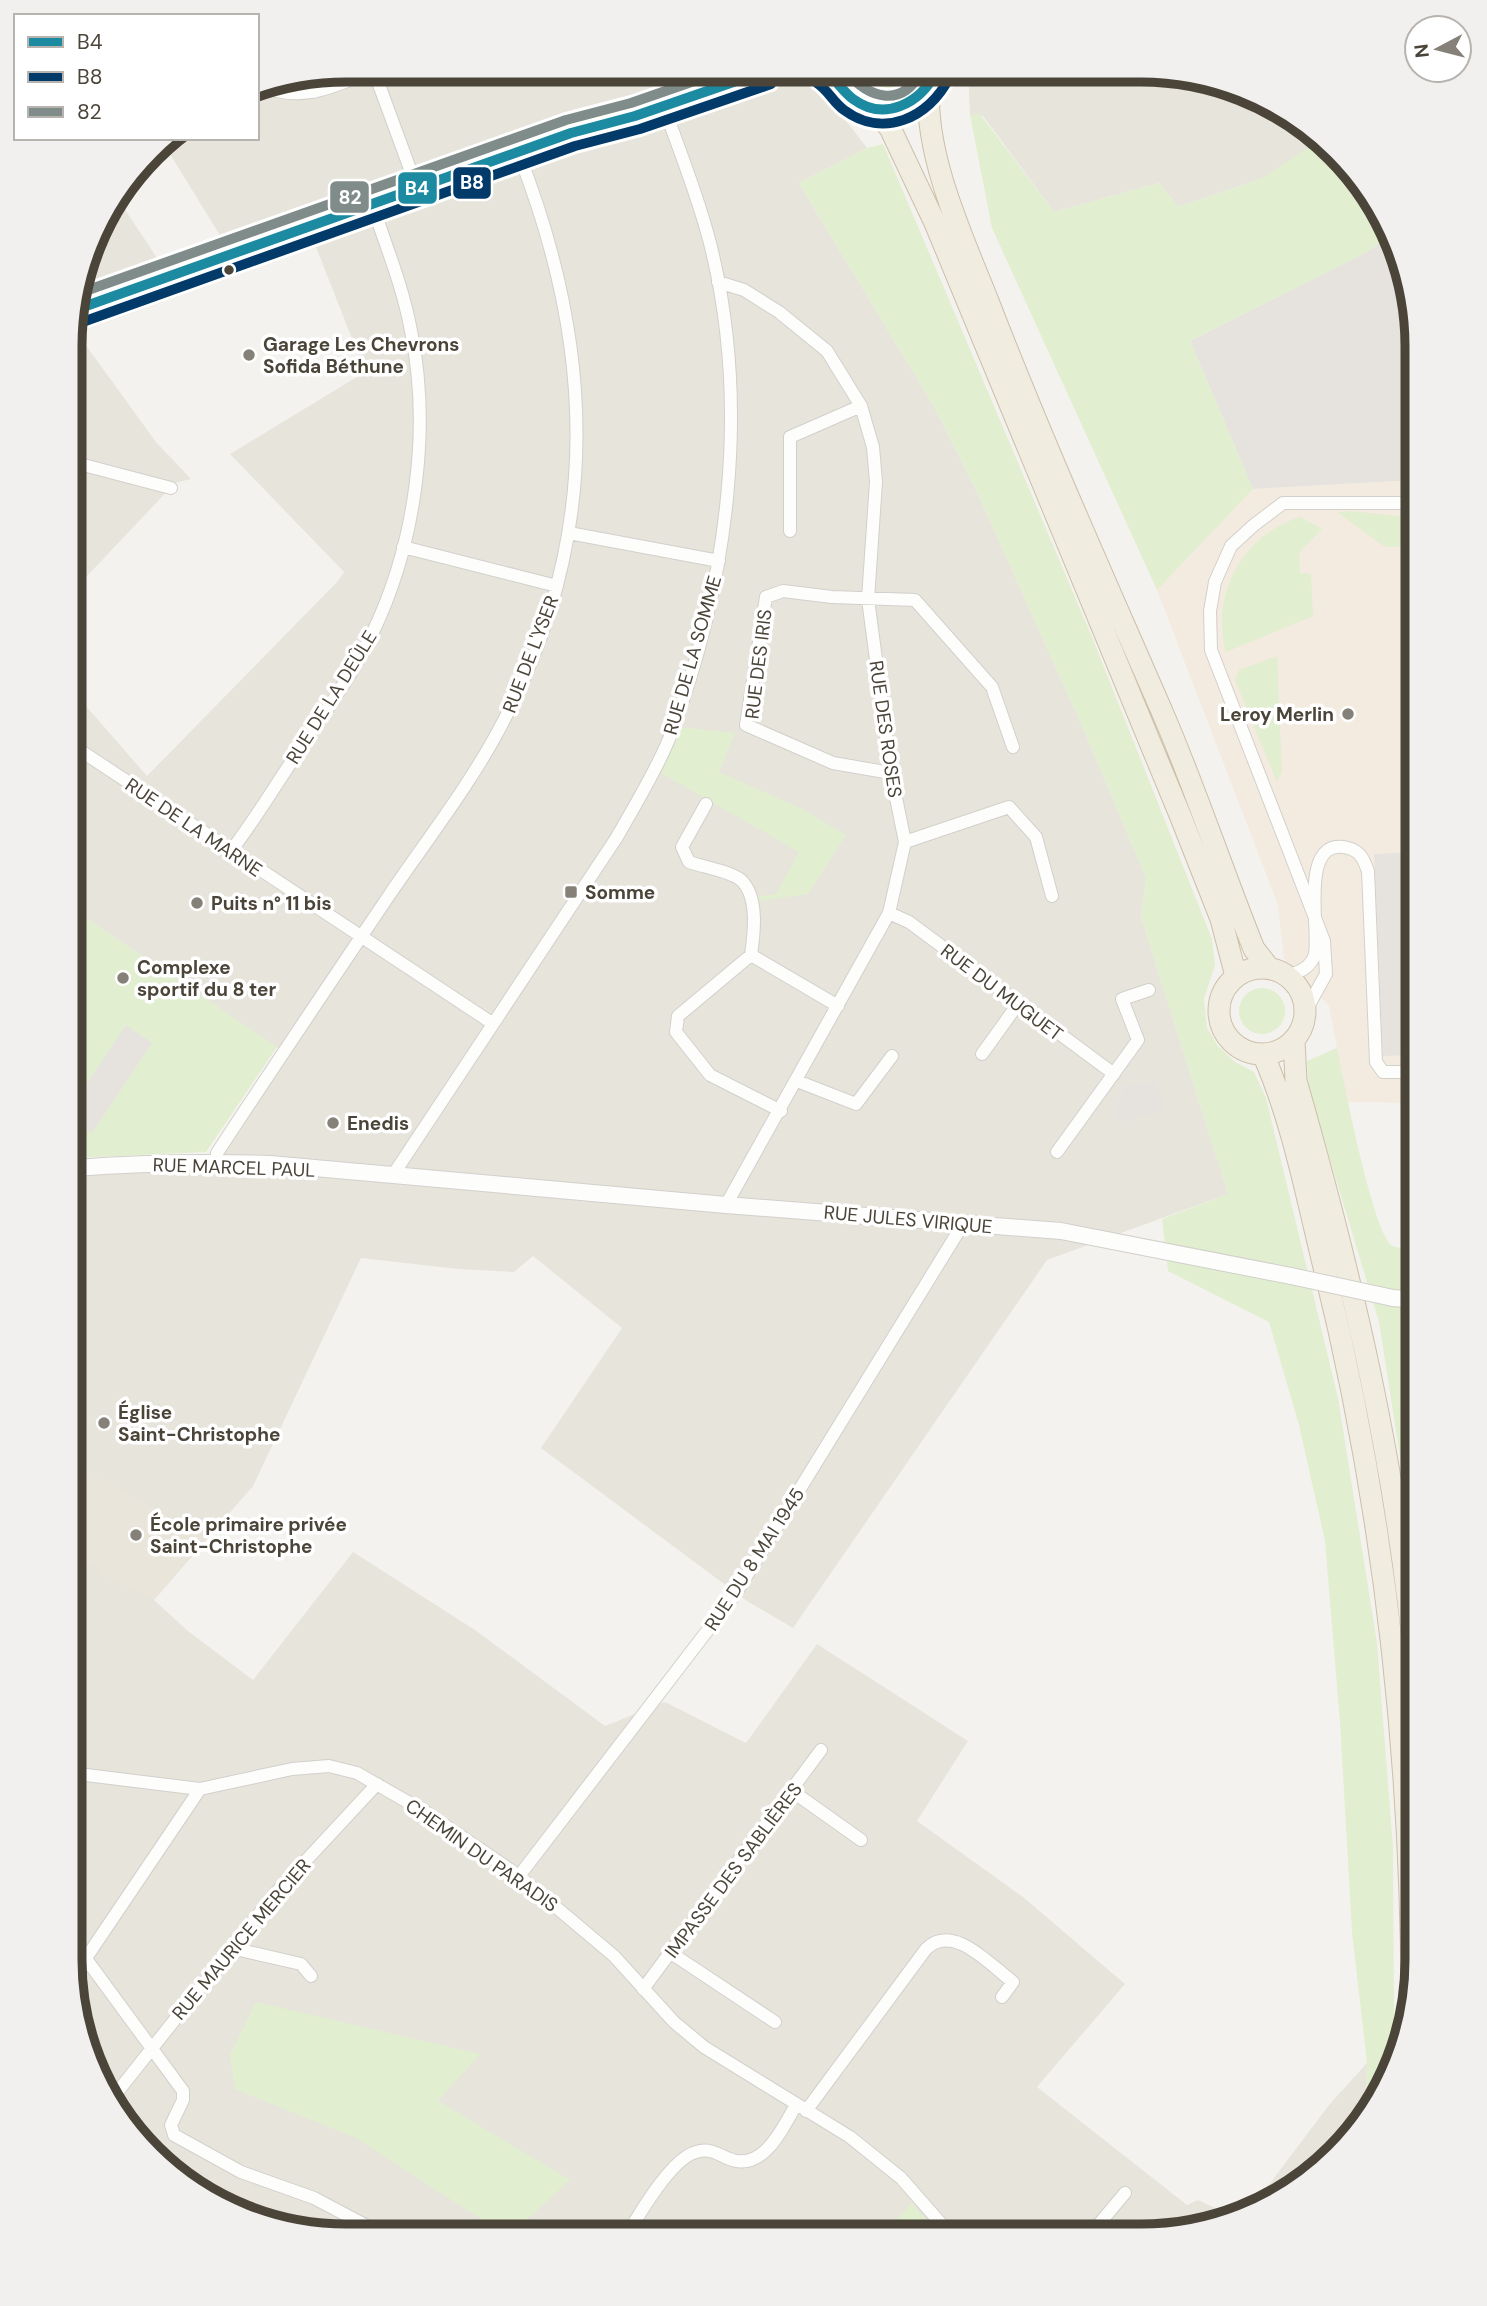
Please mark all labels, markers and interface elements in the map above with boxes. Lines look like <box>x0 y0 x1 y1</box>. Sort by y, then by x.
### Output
legend <box>14 14 259 140</box>
north arrow <box>1403 14 1473 84</box>
text: B4 <box>77 28 103 56</box>
text: N <box>1408 43 1435 59</box>
text: B8 <box>77 63 102 91</box>
text: 82 <box>77 98 102 126</box>
line badge: B8 <box>452 166 492 200</box>
text: B8 <box>460 170 484 195</box>
line badge: B4 <box>397 171 438 205</box>
text: B4 <box>405 176 429 201</box>
line badge: 82 <box>329 180 370 214</box>
text: 82 <box>339 185 361 210</box>
unlabelled marker <box>222 263 236 277</box>
place label: Garage Les Chevrons Sofida Béthune <box>263 332 459 379</box>
marker: Garage Les Chevrons Sofida Béthune <box>241 347 257 363</box>
street label: RUE DE LA SOMME <box>658 573 727 738</box>
street label: RUE DE L'YSER <box>497 592 564 716</box>
street label: RUE DES IRIS <box>739 608 778 720</box>
street label: RUE DE LA DEÛLE <box>280 626 383 769</box>
street label: RUE DES ROSES <box>864 659 907 799</box>
place label: Leroy Merlin <box>1220 702 1334 727</box>
marker: Leroy Merlin <box>1340 706 1356 722</box>
street label: RUE DE LA MARNE <box>120 772 267 882</box>
place label: Somme <box>585 880 655 905</box>
marker: Somme <box>563 884 579 900</box>
place label: Puits n° 11 bis <box>211 891 332 916</box>
marker: Puits n° 11 bis <box>189 895 205 911</box>
street label: RUE DU MUGUET <box>936 938 1068 1047</box>
place label: Complexe sportif du 8 ter <box>137 955 276 1002</box>
marker: Complexe sportif du 8 ter <box>115 970 131 986</box>
place label: Enedis <box>347 1111 409 1136</box>
marker: Enedis <box>325 1115 341 1131</box>
street label: RUE MARCEL PAUL <box>152 1152 316 1183</box>
street label: RUE JULES VIRIQUE <box>823 1200 993 1239</box>
place label: Église Saint-Christophe <box>118 1400 280 1447</box>
marker: Église Saint-Christophe <box>96 1415 112 1431</box>
street label: RUE DU 8 MAI 1945 <box>699 1483 810 1636</box>
place label: École primaire privée Saint-Christophe <box>150 1512 347 1559</box>
marker: École primaire privée Saint-Christophe <box>128 1527 144 1543</box>
street label: IMPASSE DES SABLIÈRES <box>659 1778 808 1963</box>
street label: CHEMIN DU PARADIS <box>400 1793 563 1918</box>
street label: RUE MAURICE MERCIER <box>166 1853 316 2025</box>

